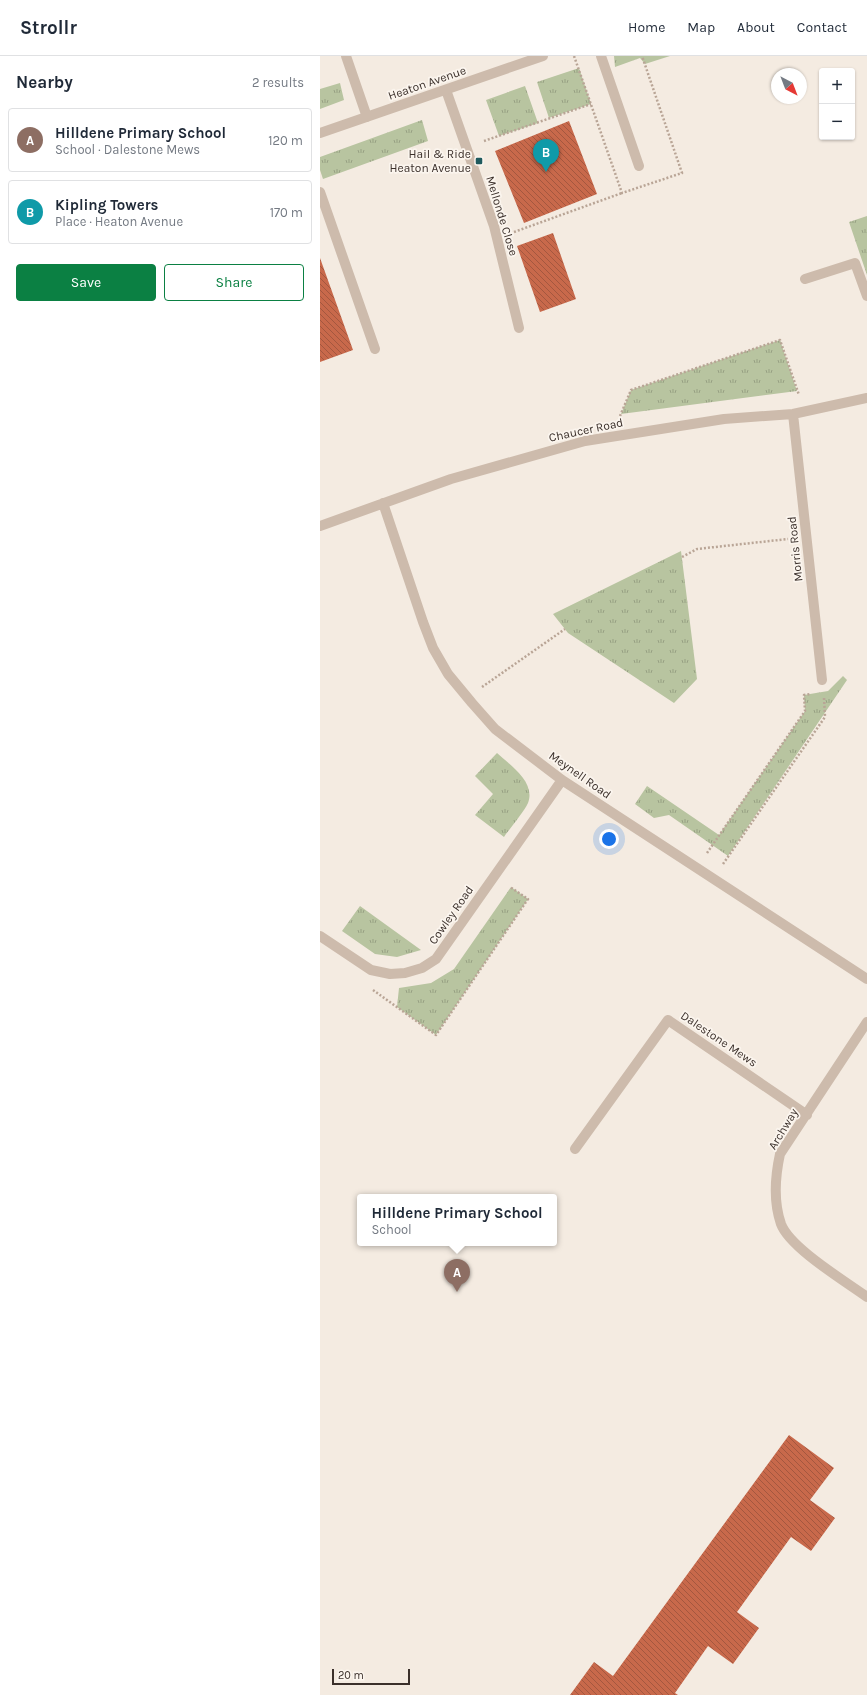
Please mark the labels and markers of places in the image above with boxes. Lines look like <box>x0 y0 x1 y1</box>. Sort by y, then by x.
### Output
pin: B <box>533 139 559 172</box>
place label: Hail & Ride Heaton Avenue <box>390 147 471 175</box>
marker: Hail & Ride Heaton Avenue <box>474 156 484 166</box>
pin: A <box>444 1259 470 1292</box>

